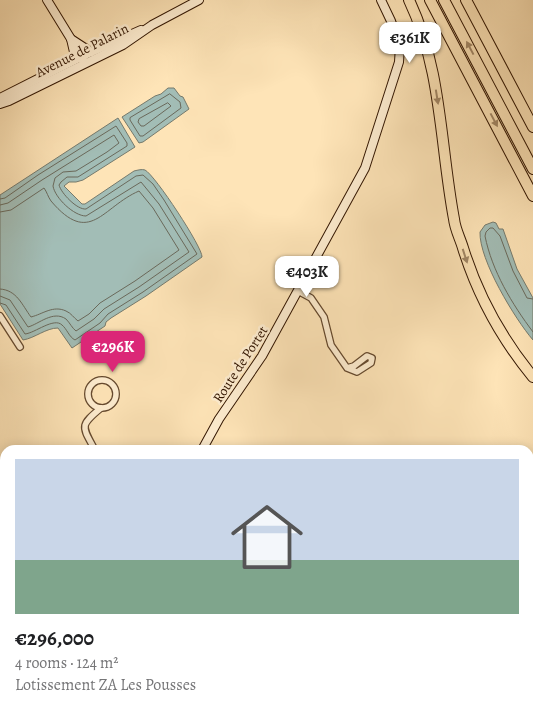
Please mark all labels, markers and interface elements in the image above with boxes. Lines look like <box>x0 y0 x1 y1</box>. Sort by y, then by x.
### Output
street label: Avenue de Palarin <box>32 19 132 82</box>
pin: €361K <box>375 22 445 64</box>
text: €361K <box>390 27 430 49</box>
one-way arrow <box>466 41 474 55</box>
one-way arrow <box>434 89 442 105</box>
one-way arrow <box>490 114 499 127</box>
one-way arrow <box>462 249 470 264</box>
pin: €403K <box>272 256 342 298</box>
text: €403K <box>286 261 328 283</box>
street label: Route de Portet <box>209 322 273 406</box>
pin: €296K <box>78 330 148 373</box>
text: €296K <box>92 336 134 358</box>
icon: home <box>222 492 312 582</box>
text: €296,000 <box>15 624 94 652</box>
text: 4 rooms · 124 m² <box>15 652 119 674</box>
text: Lotissement ZA Les Pousses <box>15 674 196 696</box>

